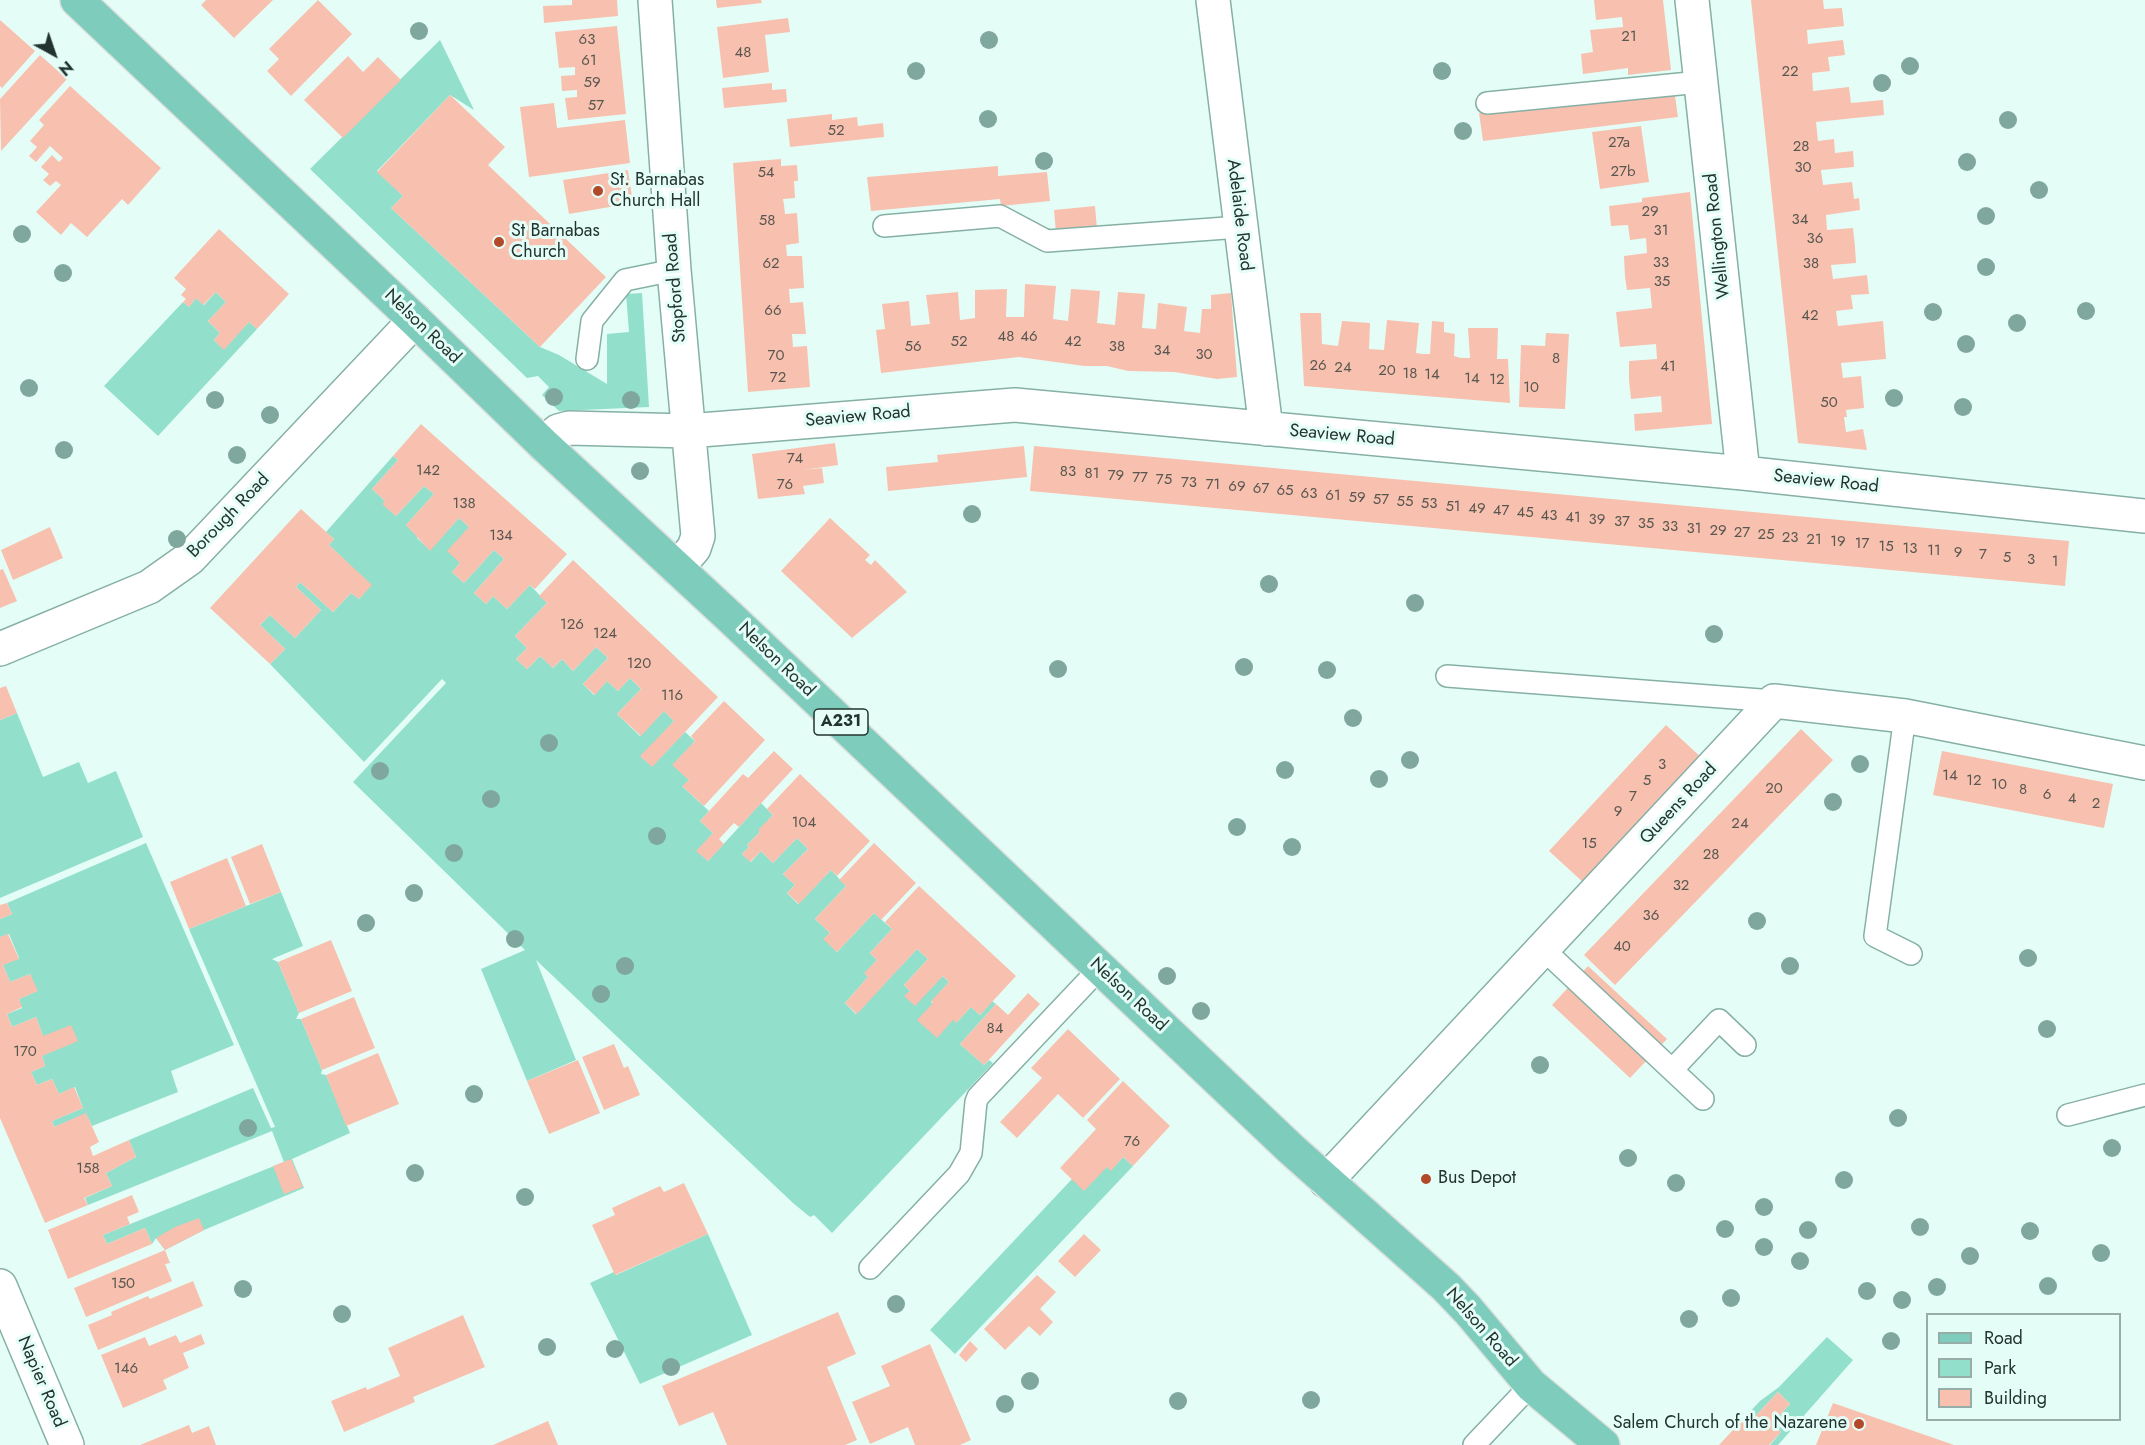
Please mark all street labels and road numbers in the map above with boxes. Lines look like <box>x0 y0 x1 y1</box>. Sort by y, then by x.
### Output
street label: Adelaide Road <box>1221 158 1257 272</box>
street label: Wellington Road <box>1701 172 1735 300</box>
street label: Stopford Road <box>660 232 692 344</box>
street label: Nelson Road <box>379 285 465 369</box>
street label: Seaview Road <box>804 402 912 432</box>
street label: Seaview Road <box>1288 421 1396 451</box>
street label: Seaview Road <box>1772 466 1880 498</box>
street label: Borough Road <box>183 469 275 563</box>
street label: Nelson Road <box>733 618 819 702</box>
road number: A231 <box>814 709 868 735</box>
street label: Queens Road <box>1636 759 1722 849</box>
street label: Nelson Road <box>1085 954 1171 1036</box>
street label: Nelson Road <box>1441 1284 1521 1372</box>
street label: Napier Road <box>12 1333 70 1431</box>

